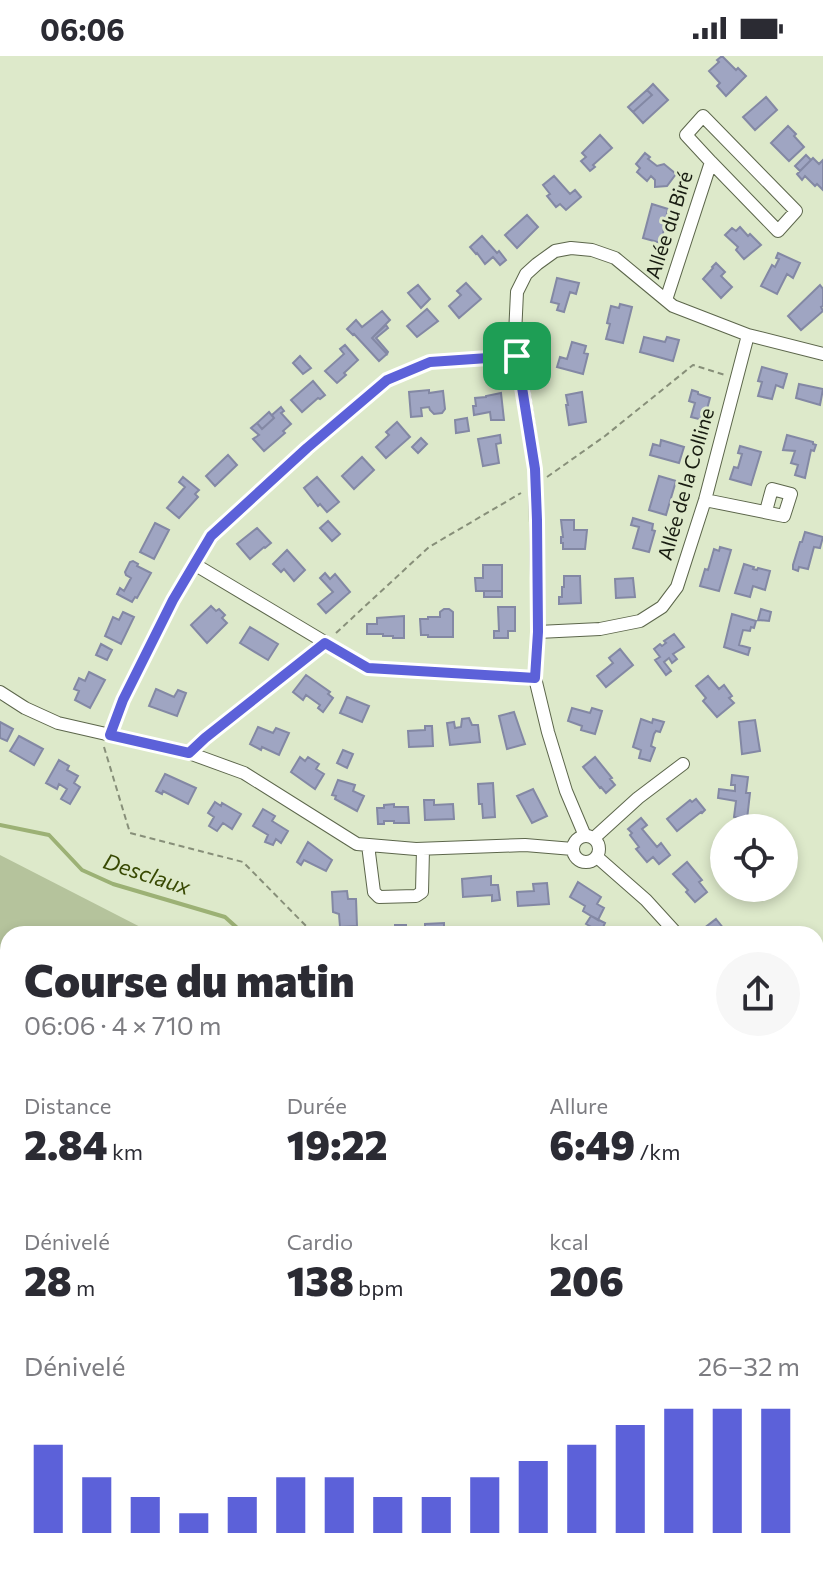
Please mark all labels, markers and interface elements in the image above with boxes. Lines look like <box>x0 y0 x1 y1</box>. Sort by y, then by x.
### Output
text: 06:06 <box>40 10 125 47</box>
street label: Allée du Biré <box>639 168 697 282</box>
pin <box>483 322 551 390</box>
icon: arrive <box>495 334 539 378</box>
street label: Allée de la Colline <box>652 405 718 563</box>
map controls <box>710 814 798 902</box>
button: locate <box>710 814 798 902</box>
water label: Desclaux <box>100 847 194 900</box>
text: Course du matin <box>24 952 355 1006</box>
button: share <box>716 952 800 1036</box>
text: 06:06 · 4 × 710 m <box>24 1009 221 1040</box>
text: Distance <box>24 1092 111 1119</box>
text: Durée <box>287 1092 347 1119</box>
text: Allure <box>549 1092 608 1119</box>
text: 2.84 <box>24 1119 108 1168</box>
text: 19:22 <box>287 1119 388 1168</box>
text: 6:49 <box>549 1119 635 1168</box>
text: km <box>108 1138 143 1165</box>
text: /km <box>635 1138 680 1165</box>
text: Dénivelé <box>24 1228 110 1255</box>
text: Cardio <box>287 1228 353 1255</box>
text: kcal <box>549 1228 589 1255</box>
text: 28 <box>24 1255 72 1304</box>
text: 138 <box>287 1255 354 1304</box>
text: 206 <box>549 1255 624 1304</box>
text: m <box>72 1274 95 1301</box>
text: bpm <box>354 1274 403 1301</box>
text: Dénivelé <box>24 1350 125 1381</box>
text: 26–32 m <box>698 1350 800 1381</box>

